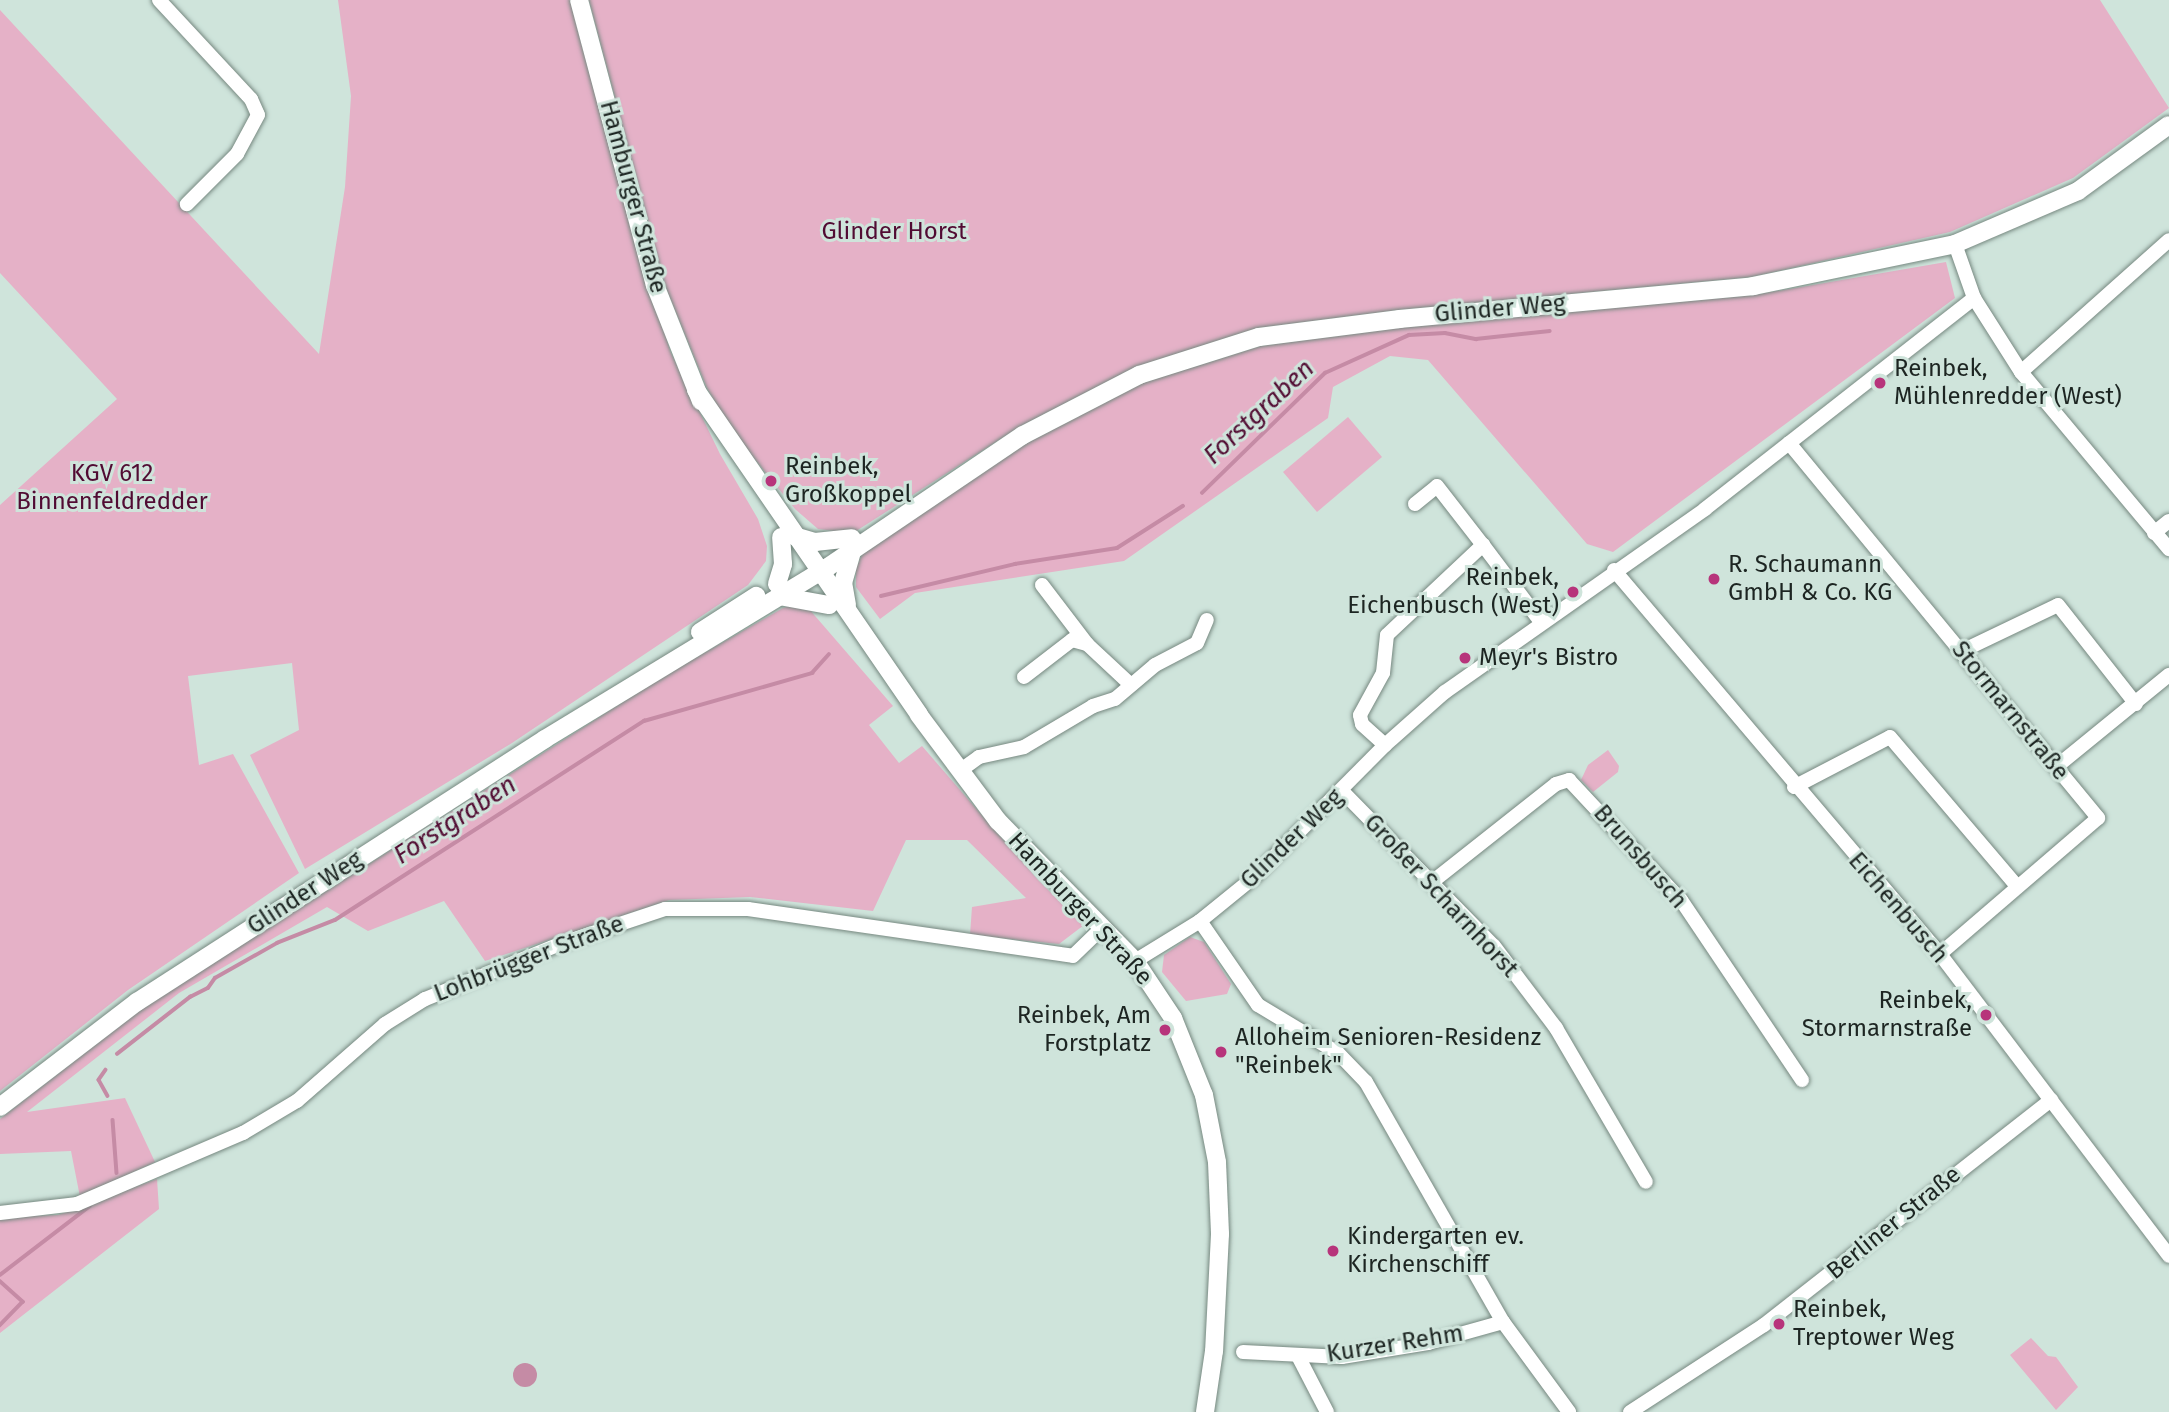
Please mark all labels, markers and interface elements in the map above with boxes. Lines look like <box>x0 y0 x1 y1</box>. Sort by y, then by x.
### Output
street label: Hamburger Straße <box>593 97 673 297</box>
park label: Glinder Horst <box>821 218 967 246</box>
street label: Glinder Weg <box>1433 289 1567 329</box>
water label: Forstgraben <box>1197 353 1321 471</box>
place label: Reinbek, Mühlenredder (West) <box>1894 355 2122 411</box>
marker: Reinbek, Mühlenredder (West) <box>1872 375 1888 391</box>
place label: Reinbek, Großkoppel <box>785 453 912 509</box>
park label: KGV 612 Binnenfeldredder <box>16 460 208 516</box>
marker: Reinbek, Großkoppel <box>763 473 779 489</box>
place label: R. Schaumann GmbH & Co. KG <box>1728 551 1892 607</box>
place label: Reinbek, Eichenbusch (West) <box>1347 564 1559 620</box>
marker: R. Schaumann GmbH & Co. KG <box>1706 571 1722 587</box>
marker: Reinbek, Eichenbusch (West) <box>1565 584 1581 600</box>
street label: Stormarnstraße <box>1945 636 2075 786</box>
place label: Meyr's Bistro <box>1479 644 1618 672</box>
marker: Meyr's Bistro <box>1457 650 1473 666</box>
water label: Forstgraben <box>388 769 522 871</box>
street label: Glinder Weg <box>1235 783 1349 895</box>
street label: Brunsbusch <box>1587 799 1693 915</box>
street label: Großer Scharnhorst <box>1358 808 1524 984</box>
street label: Hamburger Straße <box>1002 827 1158 991</box>
street label: Glinder Weg <box>242 845 368 941</box>
street label: Eichenbusch <box>1842 847 1954 969</box>
street label: Lohbrügger Straße <box>430 910 628 1008</box>
place label: Reinbek, Stormarnstraße <box>1802 987 1972 1043</box>
place label: Reinbek, Am Forstplatz <box>1017 1002 1151 1058</box>
marker: Reinbek, Stormarnstraße <box>1978 1007 1994 1023</box>
marker: Reinbek, Am Forstplatz <box>1157 1022 1173 1038</box>
place label: Alloheim Senioren-Residenz "Reinbek" <box>1235 1024 1541 1080</box>
marker: Alloheim Senioren-Residenz "Reinbek" <box>1213 1044 1229 1060</box>
street label: Berliner Straße <box>1821 1160 1967 1286</box>
place label: Kindergarten ev. Kirchenschiff <box>1347 1223 1524 1279</box>
marker: Kindergarten ev. Kirchenschiff <box>1325 1243 1341 1259</box>
place label: Reinbek, Treptower Weg <box>1793 1296 1954 1352</box>
marker: Reinbek, Treptower Weg <box>1771 1316 1787 1332</box>
street label: Kurzer Rehm <box>1325 1319 1465 1369</box>

